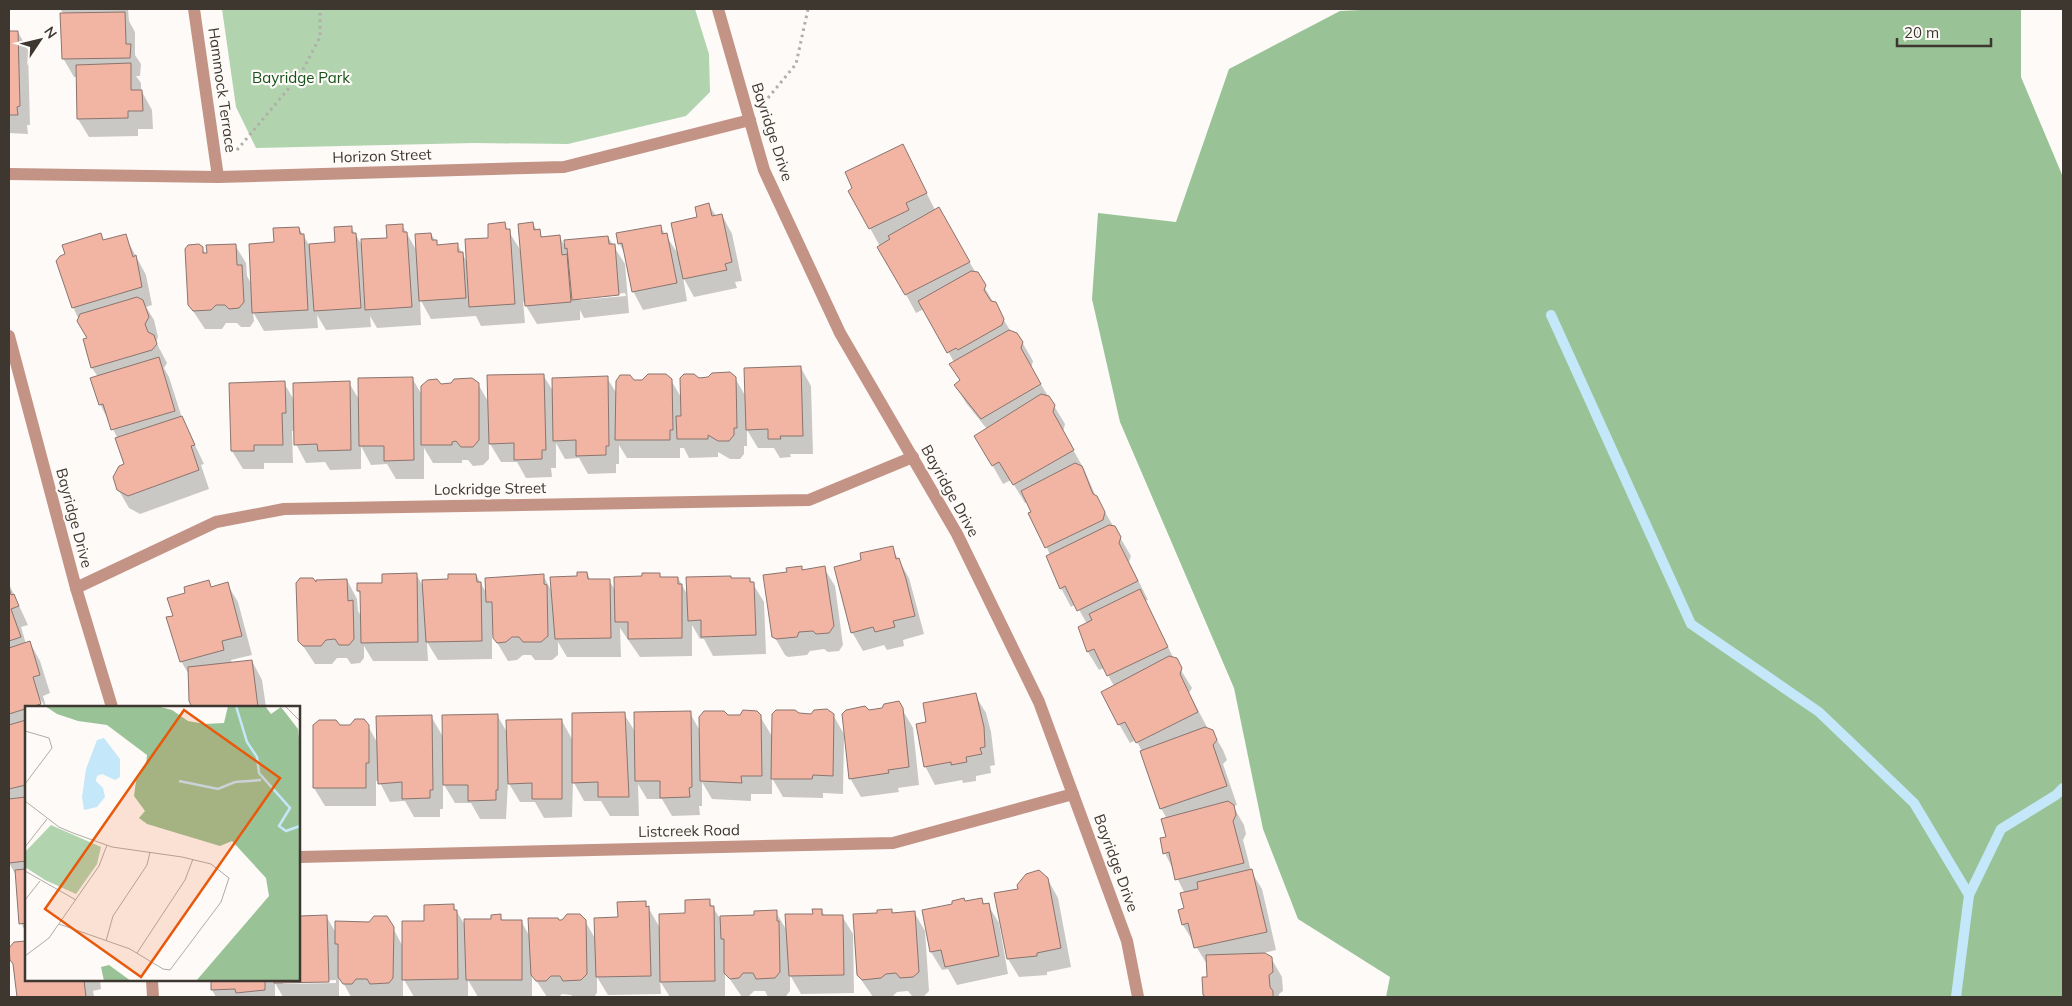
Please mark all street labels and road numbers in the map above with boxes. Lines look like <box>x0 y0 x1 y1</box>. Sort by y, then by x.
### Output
street label: Hammock Terrace <box>204 26 241 154</box>
street label: Bayridge Drive <box>748 80 797 184</box>
street label: Horizon Street <box>332 144 432 167</box>
street label: Bayridge Drive <box>917 441 984 540</box>
street label: Bayridge Drive <box>52 466 97 570</box>
street label: Lockridge Street <box>434 478 546 499</box>
street label: Bayridge Drive <box>1090 811 1143 914</box>
street label: Listcreek Road <box>638 820 740 841</box>

